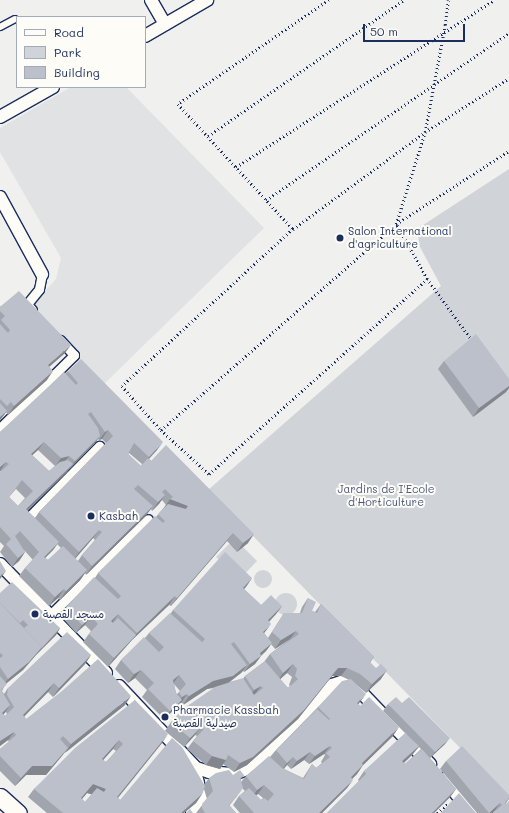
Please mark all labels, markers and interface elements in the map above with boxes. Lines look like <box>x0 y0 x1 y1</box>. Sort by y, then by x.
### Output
legend <box>16 16 146 88</box>
scale bar <box>365 16 467 42</box>
text: 50 m <box>370 23 398 39</box>
text: Road <box>54 24 84 40</box>
text: Park <box>54 44 81 60</box>
text: Building <box>54 64 100 80</box>
place label: Salon International d'agriculture <box>348 225 451 251</box>
marker: Salon International d'agriculture <box>335 233 345 243</box>
park label: Jardins de I'Ecole d'Horticulture <box>337 483 435 509</box>
place label: Kasbah <box>99 509 138 523</box>
marker: Kasbah <box>86 511 96 521</box>
place label: مسجد القصبة <box>43 607 104 621</box>
marker: مسجد القصبة <box>30 609 40 619</box>
place label: Pharmacie Kassbah صيدلية القصبة <box>173 704 278 730</box>
marker: Pharmacie Kassbah صيدلية القصبة <box>160 712 170 722</box>

